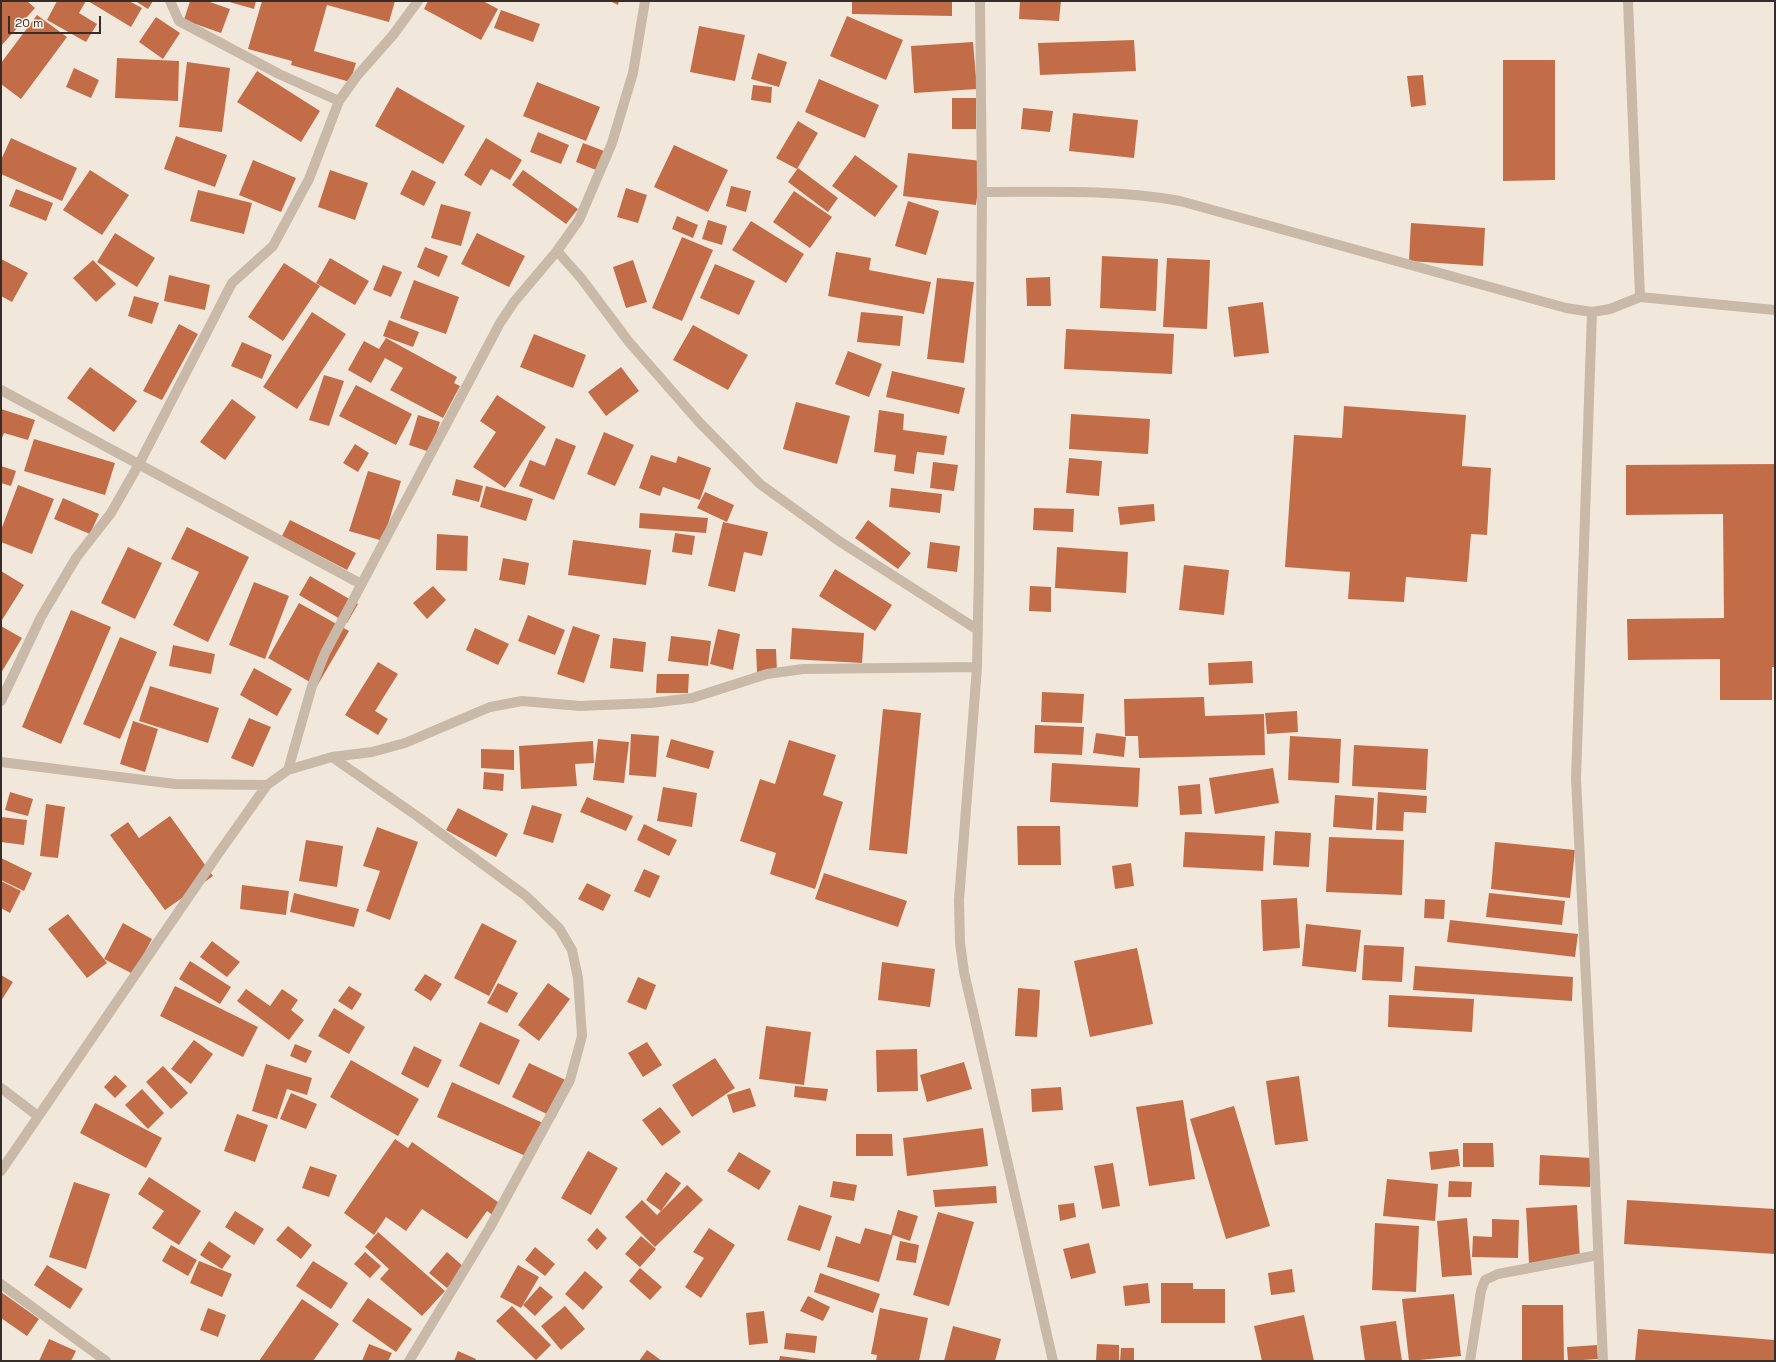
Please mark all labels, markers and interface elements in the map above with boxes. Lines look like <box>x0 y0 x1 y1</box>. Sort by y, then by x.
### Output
scale bar <box>10 8 103 34</box>
text: 20 m <box>15 15 43 31</box>

